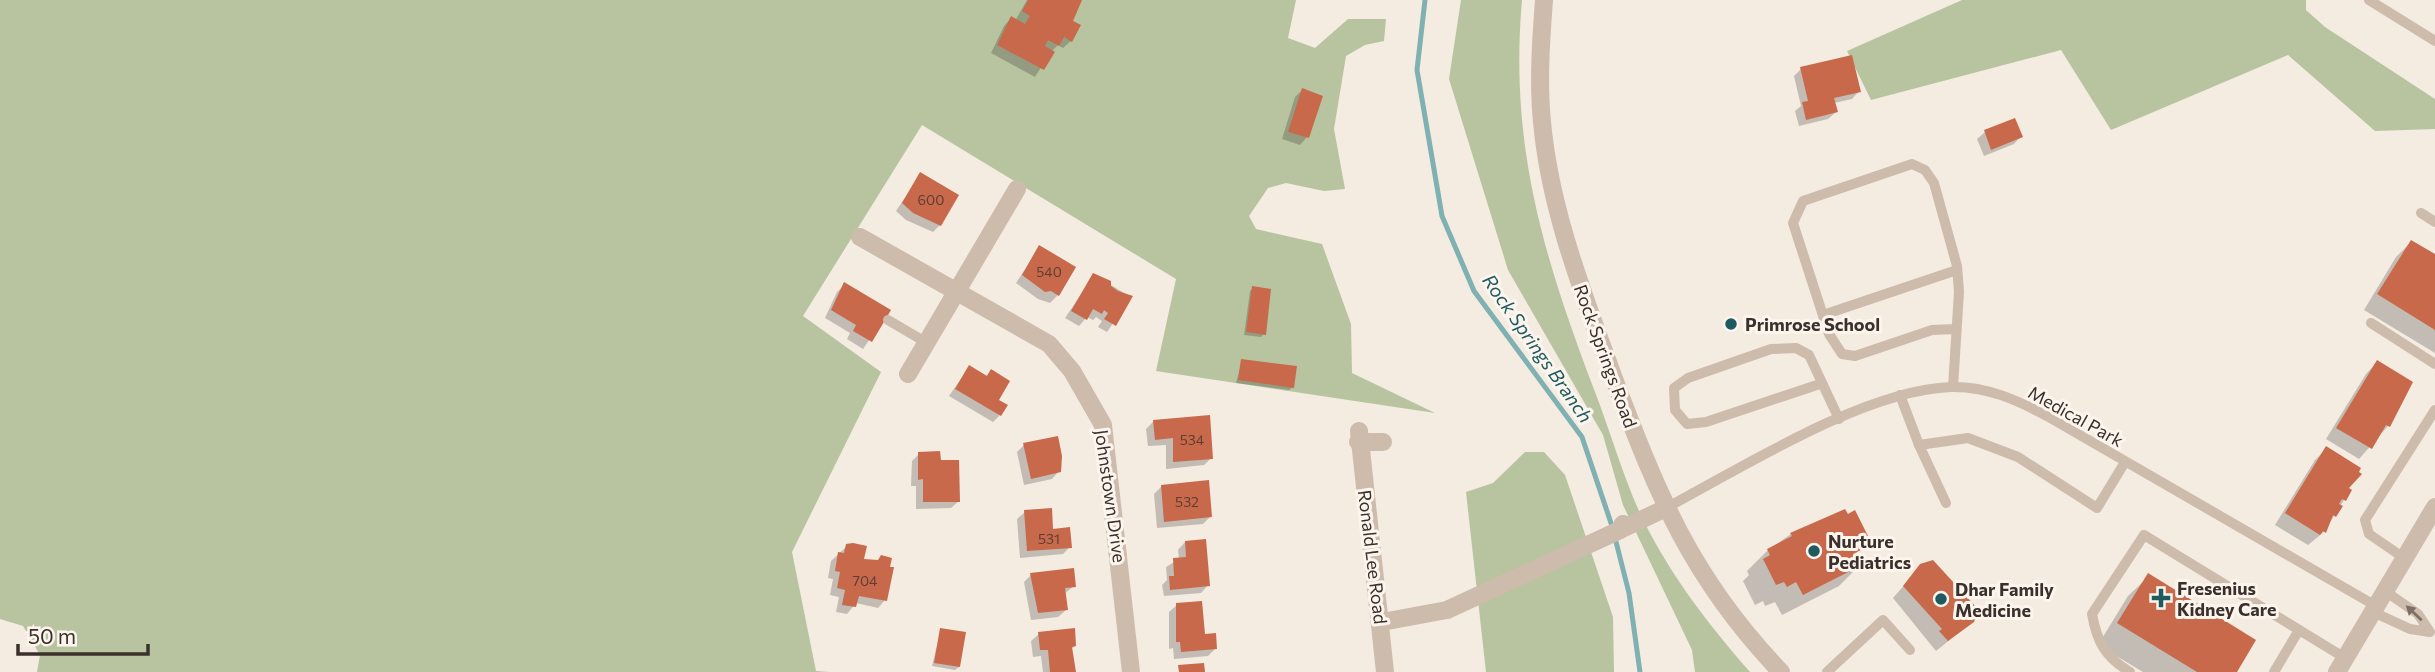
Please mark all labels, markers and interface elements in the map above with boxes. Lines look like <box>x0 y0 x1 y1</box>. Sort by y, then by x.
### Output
house number: 600 <box>918 191 944 208</box>
house number: 540 <box>1036 263 1062 280</box>
water label: Rock Springs Branch <box>1478 269 1598 427</box>
street label: Rock Springs Road <box>1570 281 1642 431</box>
place label: Primrose School <box>1745 313 1880 335</box>
marker: Primrose School <box>1723 316 1739 332</box>
street label: Medical Park <box>2024 381 2128 451</box>
street label: Johnstown Drive <box>1091 428 1131 564</box>
house number: 534 <box>1180 431 1205 448</box>
street label: Ronald Lee Road <box>1354 489 1392 625</box>
house number: 532 <box>1175 493 1199 510</box>
house number: 531 <box>1038 530 1060 547</box>
place label: Nurture Pediatrics <box>1828 530 1911 573</box>
marker: Nurture Pediatrics <box>1806 543 1822 559</box>
house number: 704 <box>853 572 878 589</box>
place label: Fresenius Kidney Care <box>2177 577 2276 620</box>
place label: Dhar Family Medicine <box>1955 578 2054 621</box>
marker: Fresenius Kidney Care <box>2151 588 2171 608</box>
marker: Dhar Family Medicine <box>1933 591 1949 607</box>
one-way arrow <box>2406 606 2423 622</box>
scale bar <box>18 612 147 656</box>
text: 50 m <box>28 623 76 648</box>

